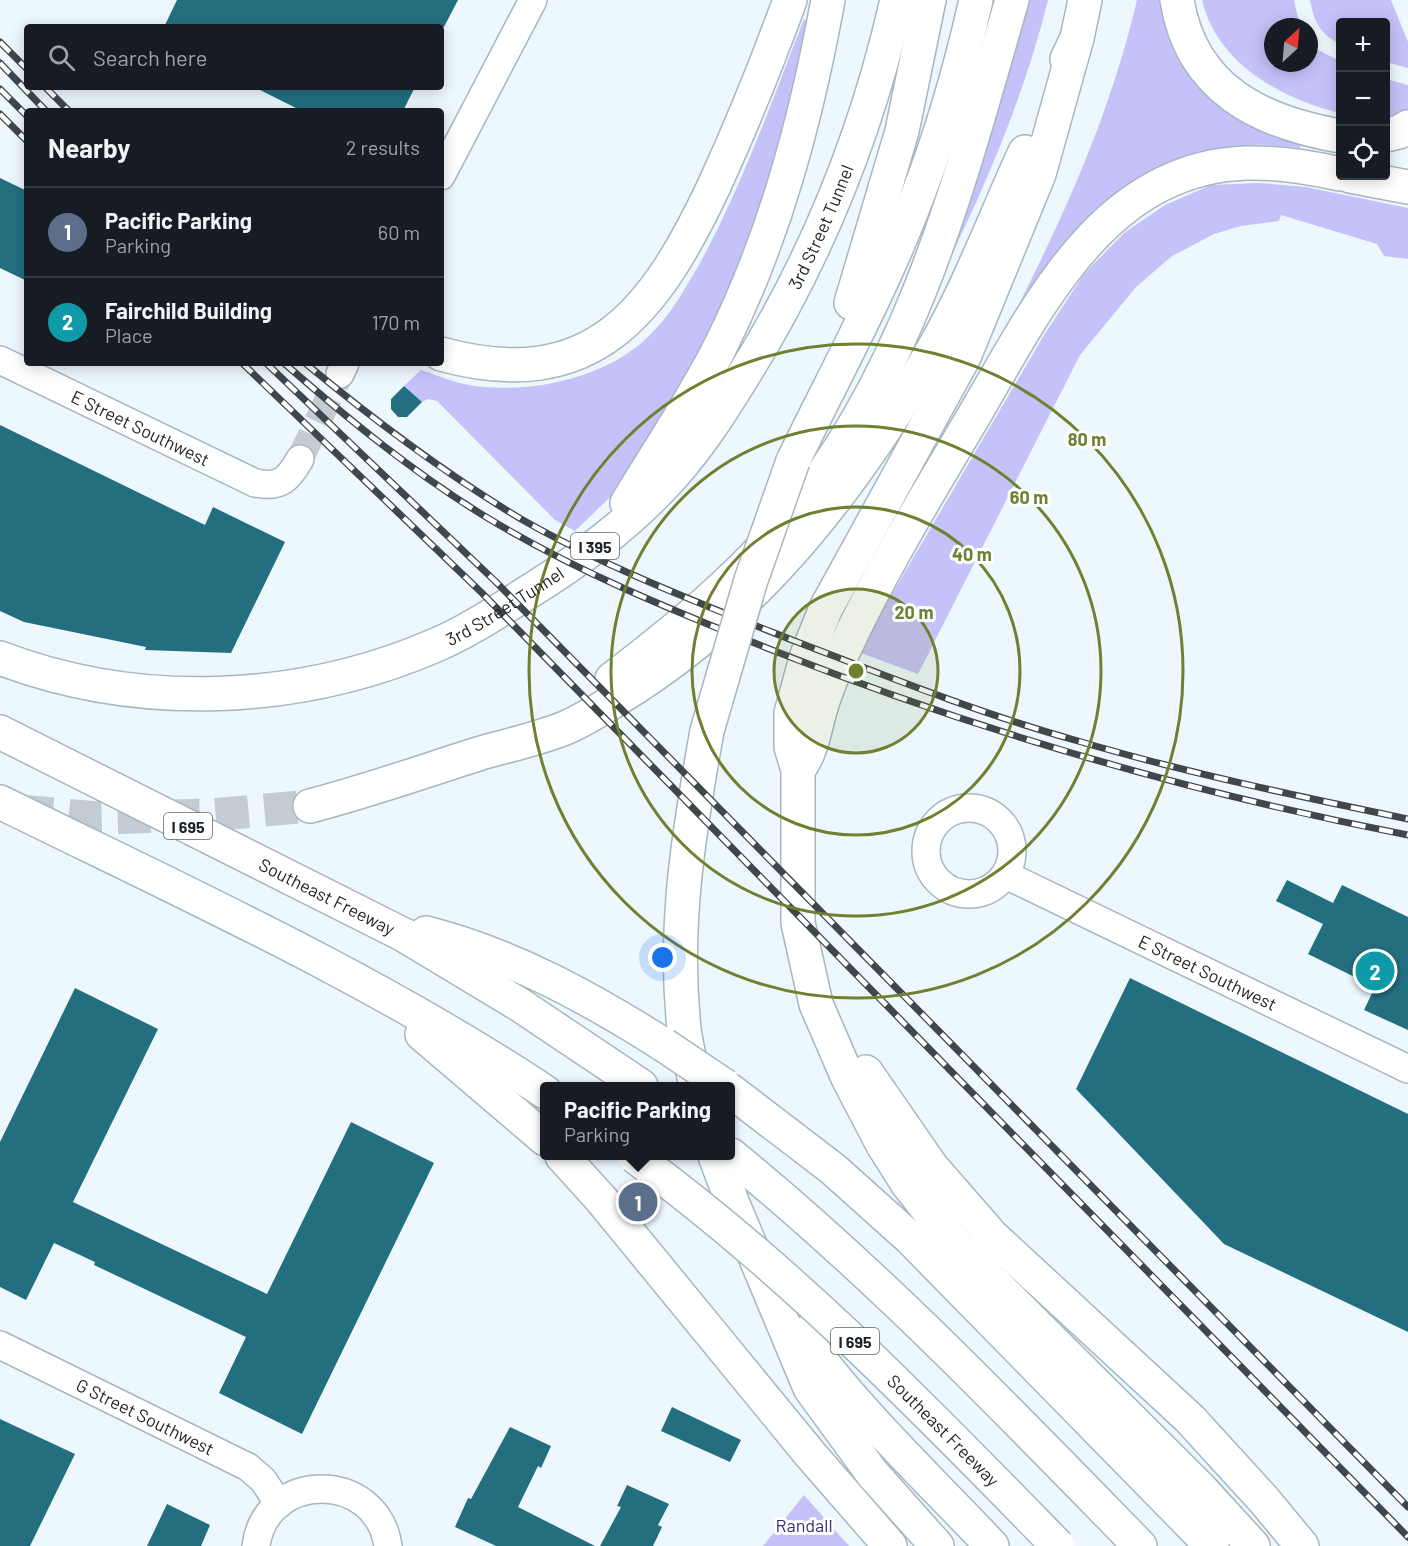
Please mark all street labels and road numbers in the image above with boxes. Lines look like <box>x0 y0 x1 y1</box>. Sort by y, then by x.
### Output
street label: 3rd Street Tunnel <box>783 161 858 293</box>
street label: E Street Southwest <box>68 385 213 470</box>
road number: I 395 <box>571 533 619 559</box>
street label: 3rd Street Tunnel <box>442 561 568 650</box>
road number: I 695 <box>164 813 212 839</box>
street label: Southeast Freeway <box>255 853 399 940</box>
street label: E Street Southwest <box>1135 930 1280 1015</box>
road number: I 695 <box>831 1328 879 1354</box>
street label: Southeast Freeway <box>883 1370 1004 1491</box>
street label: G Street Southwest <box>73 1373 218 1460</box>

